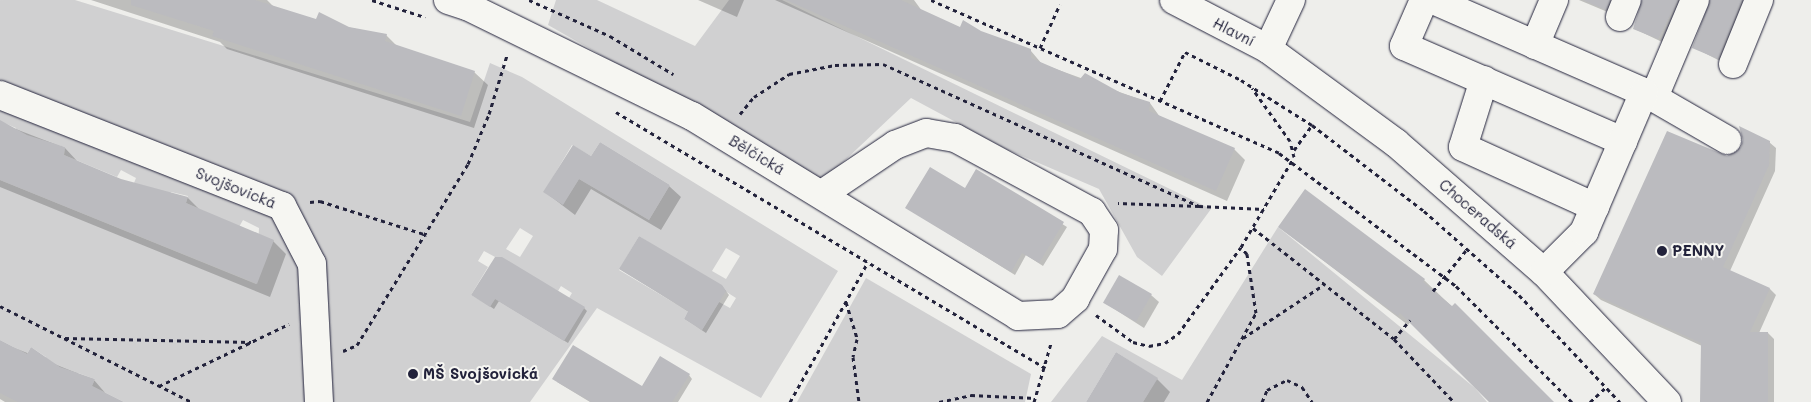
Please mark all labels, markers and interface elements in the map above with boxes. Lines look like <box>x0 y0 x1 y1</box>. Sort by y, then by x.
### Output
street label: Hlavní <box>1210 14 1258 50</box>
street label: Bělčická <box>726 131 788 179</box>
street label: Svojšovická <box>193 164 279 212</box>
street label: Choceradská <box>1435 175 1521 253</box>
place label: PENNY <box>1672 242 1724 260</box>
marker: PENNY <box>1656 245 1668 257</box>
place label: MŠ Svojšovická <box>423 365 538 383</box>
marker: MŠ Svojšovická <box>407 368 419 380</box>

